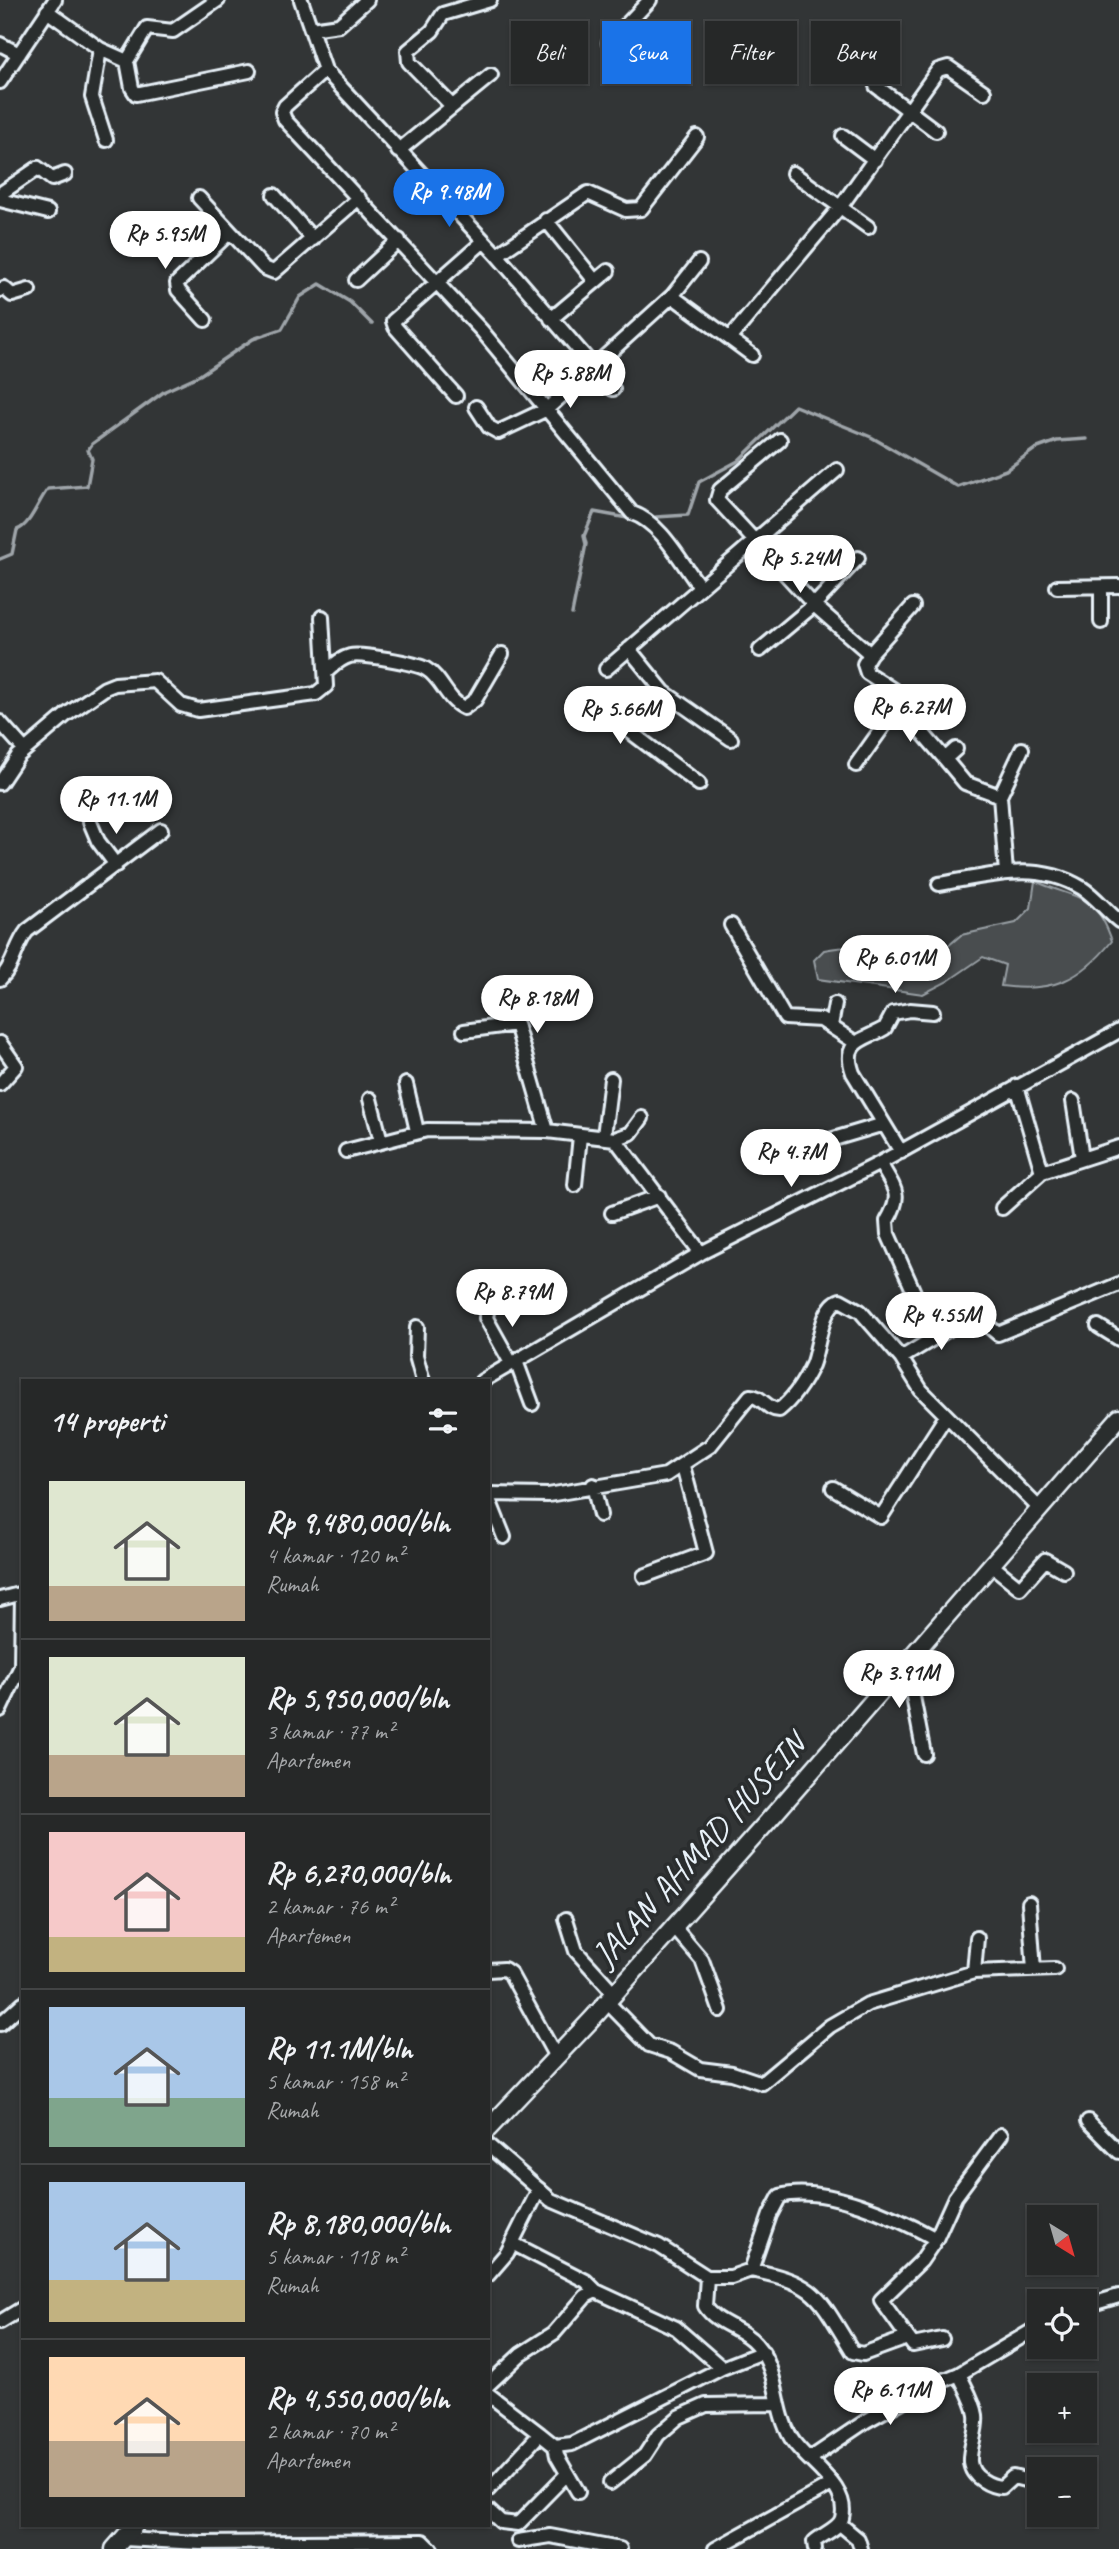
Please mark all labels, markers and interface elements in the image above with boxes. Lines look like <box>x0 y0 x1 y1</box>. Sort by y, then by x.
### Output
chip: Beli <box>511 21 588 84</box>
chip: Sewa <box>602 21 691 84</box>
chip: Filter <box>705 21 797 84</box>
chip: Baru <box>811 21 900 84</box>
pin: Rp 9.48M <box>377 170 521 229</box>
text: Rp 9.48M <box>409 177 489 206</box>
pin: Rp 5.95M <box>93 212 237 271</box>
text: Rp 5.95M <box>126 219 204 248</box>
pin: Rp 5.88M <box>498 350 642 410</box>
text: Rp 5.88M <box>530 358 610 387</box>
pin: Rp 5.24M <box>728 536 872 595</box>
text: Rp 5.24M <box>760 543 840 572</box>
pin: Rp 6.27M <box>838 684 982 744</box>
pin: Rp 5.66M <box>548 686 692 746</box>
text: Rp 6.27M <box>870 692 950 721</box>
text: Rp 5.66M <box>580 694 660 723</box>
pin: Rp 11.1M <box>44 776 188 836</box>
text: Rp 11.1M <box>76 784 156 813</box>
pin: Rp 6.01M <box>823 936 967 995</box>
text: Rp 6.01M <box>855 943 935 972</box>
pin: Rp 8.18M <box>465 976 609 1035</box>
text: Rp 8.18M <box>497 983 577 1012</box>
pin: Rp 4.7M <box>726 1130 856 1189</box>
text: Rp 4.7M <box>756 1137 826 1166</box>
pin: Rp 8.79M <box>440 1270 584 1329</box>
text: Rp 8.79M <box>472 1277 552 1306</box>
pin: Rp 4.55M <box>869 1292 1013 1352</box>
text: Rp 4.55M <box>902 1300 980 1329</box>
text: 14 properti <box>49 1402 164 1440</box>
icon: filters <box>424 1402 462 1440</box>
text: Rp 9,480,000/bln <box>266 1503 450 1541</box>
icon: home <box>105 1509 189 1593</box>
text: 4 kamar · 120 m² <box>266 1541 404 1570</box>
text: Rumah <box>266 1570 319 1599</box>
pin: Rp 3.91M <box>827 1650 971 1710</box>
text: Rp 3.91M <box>859 1658 939 1687</box>
text: Rp 5,950,000/bln <box>266 1679 449 1717</box>
icon: home <box>105 1685 189 1769</box>
text: 3 kamar · 77 m² <box>266 1717 394 1746</box>
street label: JALAN AHMAD HUSEIN <box>581 1720 819 1978</box>
text: Apartemen <box>266 1746 350 1775</box>
text: Rp 6,270,000/bln <box>266 1854 451 1892</box>
icon: home <box>105 1860 189 1944</box>
text: 2 kamar · 76 m² <box>266 1892 394 1921</box>
text: Apartemen <box>266 1921 350 1950</box>
text: Rp 11.1M/bln <box>266 2029 412 2067</box>
icon: home <box>105 2035 189 2119</box>
text: 5 kamar · 158 m² <box>266 2067 404 2096</box>
text: Rumah <box>266 2096 319 2125</box>
text: Rp 8,180,000/bln <box>266 2204 450 2242</box>
north arrow <box>1027 2205 1097 2275</box>
map controls <box>1027 2205 1097 2527</box>
icon: home <box>105 2210 189 2294</box>
text: 5 kamar · 118 m² <box>266 2242 404 2271</box>
text: Rumah <box>266 2271 319 2300</box>
button: locate <box>1027 2289 1097 2359</box>
pin: Rp 6.11M <box>818 2368 962 2427</box>
button: + <box>1027 2373 1097 2443</box>
text: Rp 6.11M <box>850 2375 930 2404</box>
text: Rp 4,550,000/bln <box>266 2379 449 2417</box>
icon: home <box>105 2385 189 2469</box>
text: 2 kamar · 70 m² <box>266 2417 394 2446</box>
text: Apartemen <box>266 2446 350 2475</box>
button: − <box>1027 2457 1097 2527</box>

